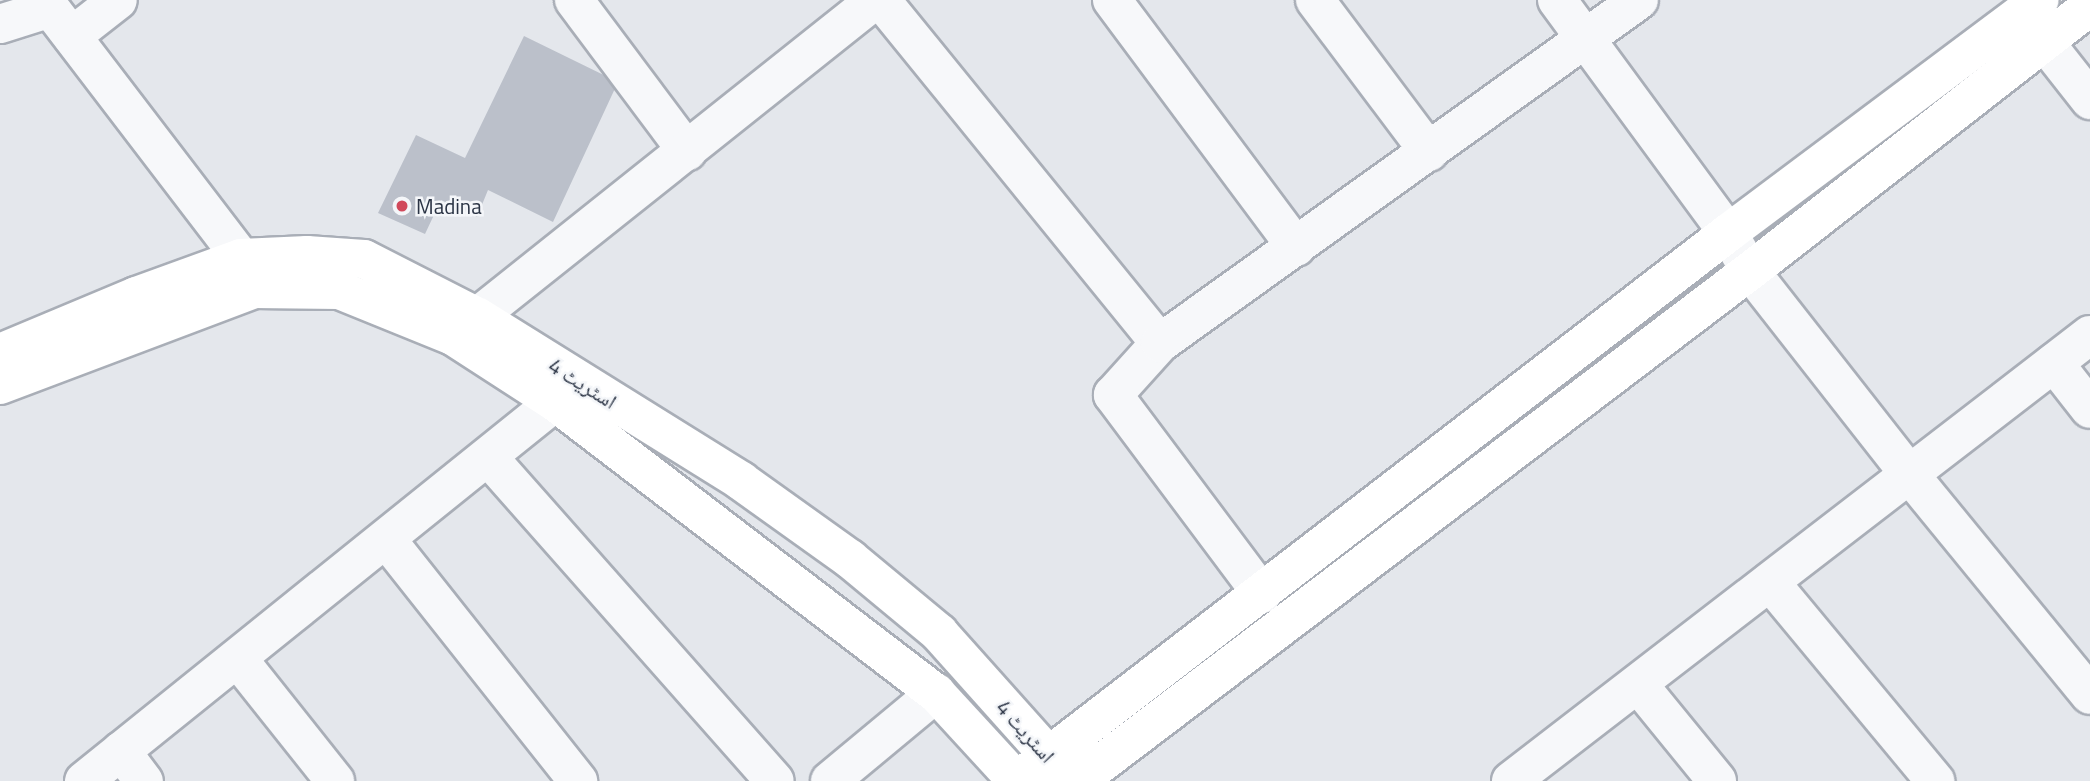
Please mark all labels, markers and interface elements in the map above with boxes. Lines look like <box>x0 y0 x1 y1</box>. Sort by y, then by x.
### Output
place label: Madina <box>416 193 482 219</box>
marker: Madina <box>394 198 410 214</box>
street label: اسٹریٹ 4 <box>544 352 622 414</box>
street label: اسٹریٹ 4 <box>991 694 1061 768</box>

